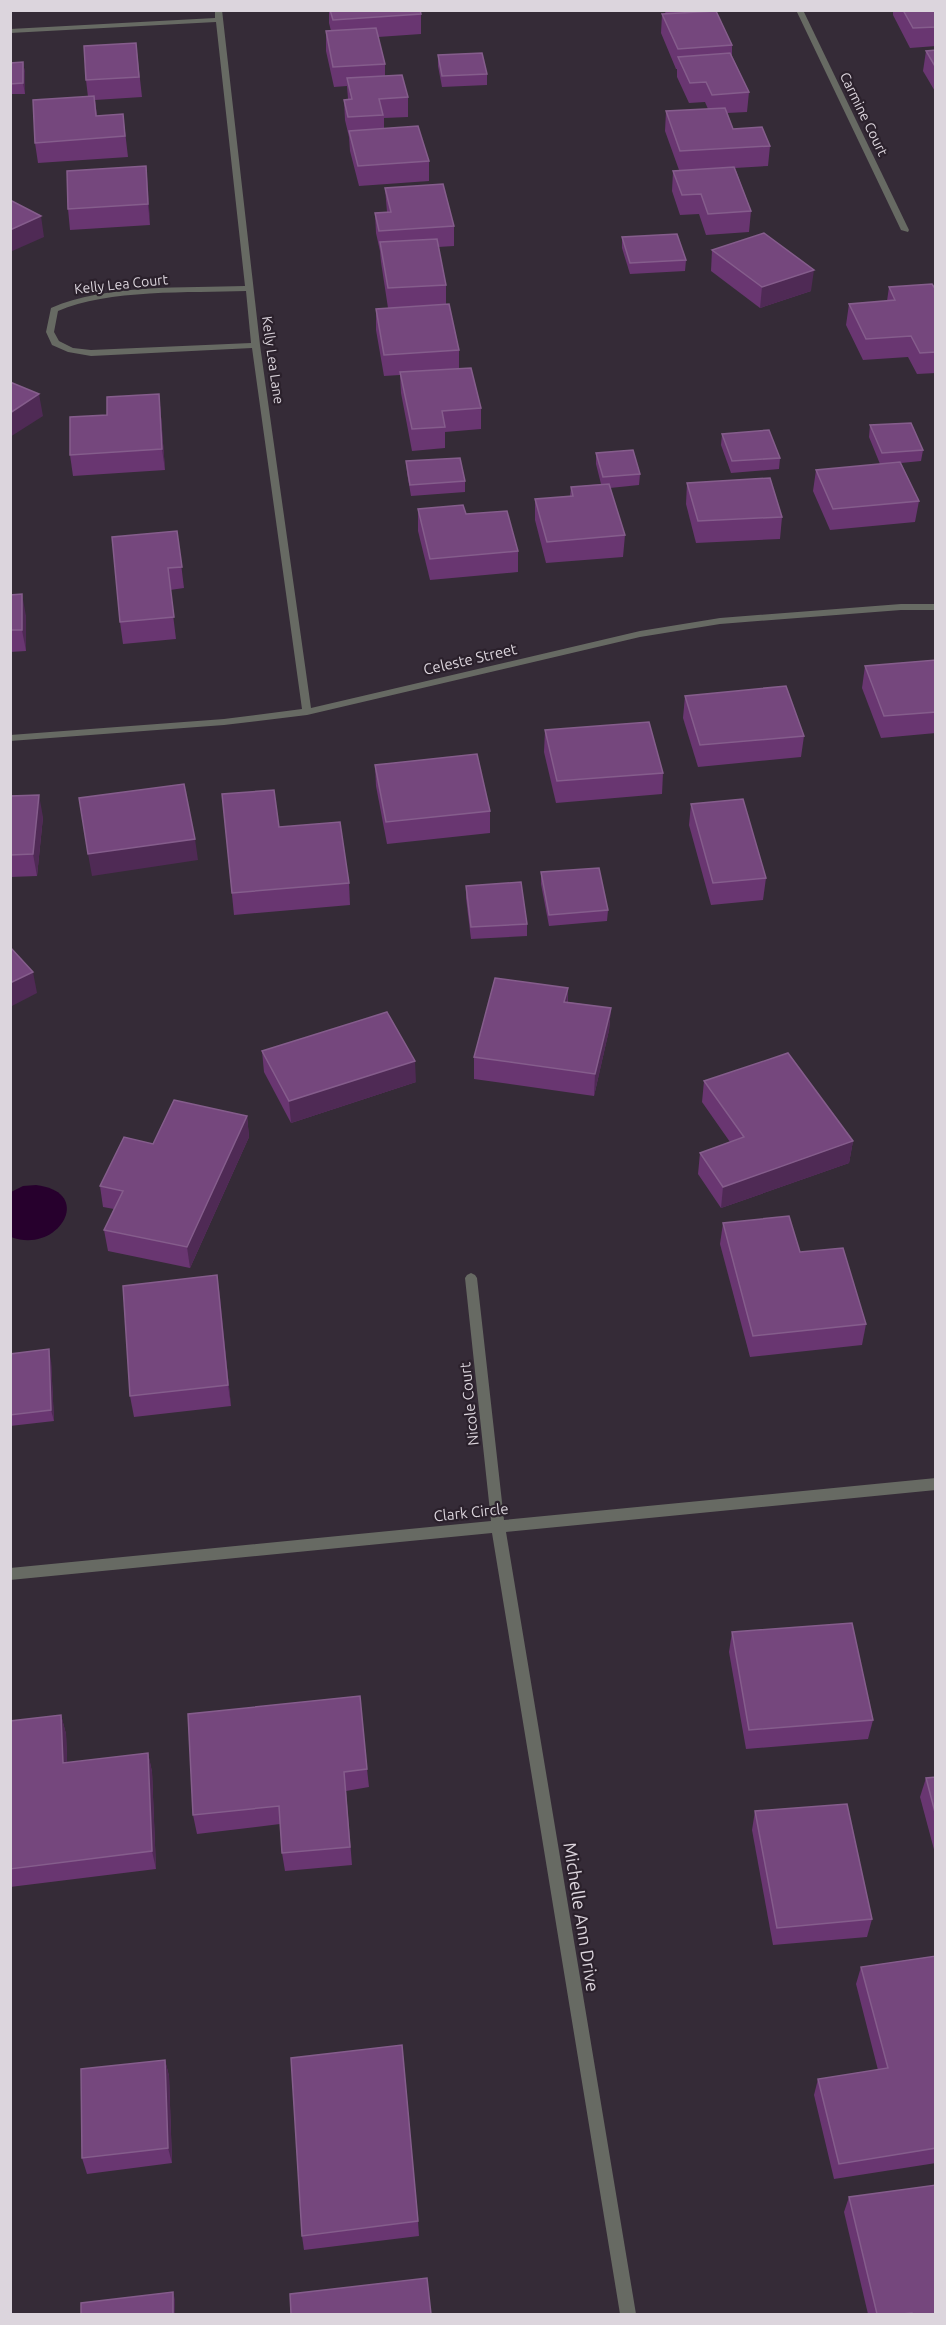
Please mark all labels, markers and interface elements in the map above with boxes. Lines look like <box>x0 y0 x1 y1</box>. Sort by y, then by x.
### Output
street label: Carmine Court <box>837 70 891 159</box>
street label: Kelly Lea Court <box>73 271 169 297</box>
street label: Kelly Lea Lane <box>259 315 287 405</box>
street label: Celeste Street <box>421 640 519 678</box>
street label: Nicole Court <box>456 1361 482 1447</box>
street label: Clark Circle <box>433 1500 509 1524</box>
street label: Michelle Ann Drive <box>560 1841 604 1993</box>

